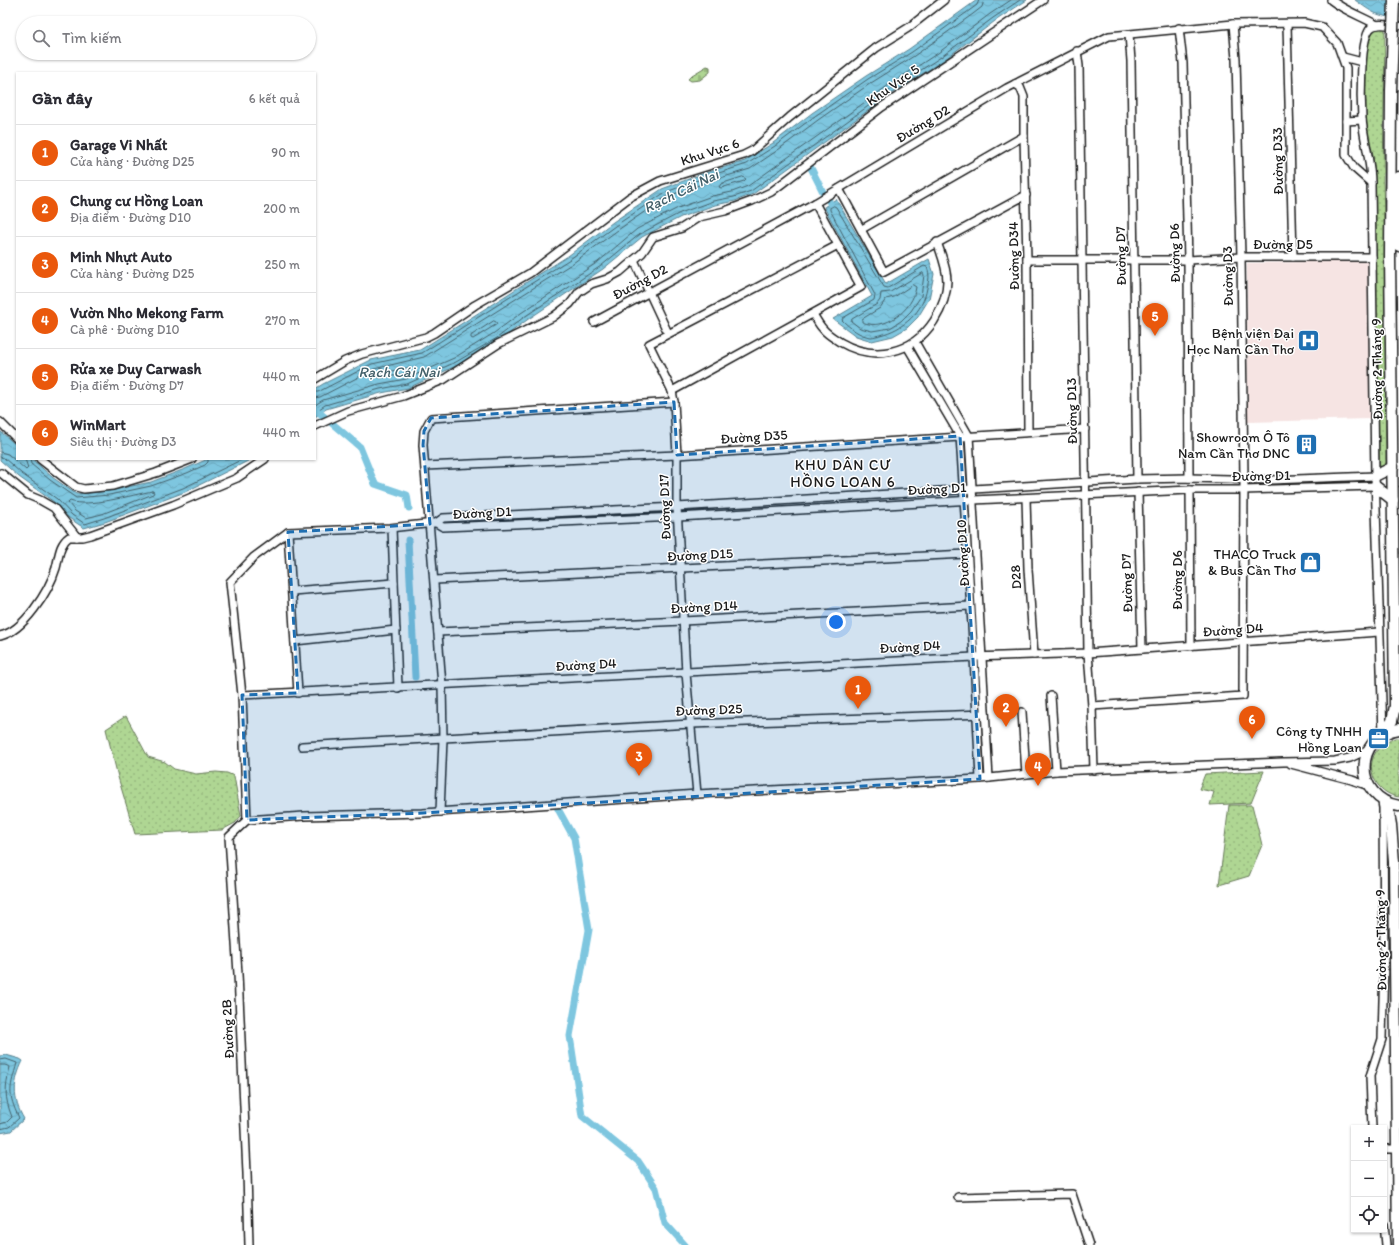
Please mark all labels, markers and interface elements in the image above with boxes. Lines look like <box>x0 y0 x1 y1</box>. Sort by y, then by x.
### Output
search box <box>16 16 316 60</box>
icon: search <box>30 27 52 49</box>
text: Tìm kiếm <box>62 29 122 47</box>
street label: Khu Vực 5 <box>863 61 923 109</box>
text: Gần đây <box>32 88 92 108</box>
text: 6 kết quả <box>249 91 300 106</box>
street label: Đường D2 <box>893 101 954 147</box>
street label: Đường D33 <box>1269 127 1287 195</box>
street label: Khu Vực 6 <box>678 134 742 170</box>
text: Garage Vi Nhất <box>70 136 167 154</box>
text: 1 <box>42 145 48 160</box>
text: 90 m <box>271 145 300 160</box>
text: Cửa hàng · Đường D25 <box>70 154 194 169</box>
water label: Rạch Cái Nai <box>641 164 723 217</box>
text: Chung cư Hồng Loan <box>70 192 203 210</box>
text: 2 <box>42 201 48 216</box>
text: 200 m <box>263 201 300 216</box>
text: Địa điểm · Đường D10 <box>70 210 191 225</box>
street label: Đường D34 <box>1005 221 1023 290</box>
street label: Đường D6 <box>1166 223 1184 283</box>
street label: Đường D7 <box>1112 226 1130 286</box>
street label: Đường D5 <box>1253 236 1313 253</box>
street label: Đường D3 <box>1219 245 1237 306</box>
text: Minh Nhựt Auto <box>70 248 172 266</box>
text: 3 <box>41 257 49 272</box>
text: 250 m <box>264 257 300 272</box>
street label: Đường D2 <box>610 260 671 304</box>
text: Cửa hàng · Đường D25 <box>70 266 194 281</box>
pin: 5 <box>1142 303 1168 336</box>
text: Vườn Nho Mekong Farm <box>70 304 224 322</box>
text: 4 <box>41 313 49 328</box>
text: 270 m <box>265 313 300 328</box>
street label: Đường 2 Tháng 9 <box>1368 318 1386 420</box>
text: Cà phê · Đường D10 <box>70 322 179 337</box>
place label: Bệnh viện Đại Học Nam Cần Thơ <box>1187 325 1295 358</box>
hospital icon: Bệnh viện Đại Học Nam Cần Thơ <box>1296 328 1322 354</box>
text: Rửa xe Duy Carwash <box>70 360 201 378</box>
water label: Rạch Cái Nai <box>359 363 442 381</box>
text: 5 <box>42 369 48 384</box>
text: 440 m <box>263 369 300 384</box>
street label: Đường D13 <box>1063 377 1081 444</box>
text: Địa điểm · Đường D7 <box>70 378 184 393</box>
text: WinMart <box>70 416 126 434</box>
text: 6 <box>42 425 48 440</box>
text: 440 m <box>263 425 300 440</box>
street label: Đường D35 <box>720 426 788 448</box>
place label: Showroom Ô Tô Nam Cần Thơ DNC <box>1178 429 1290 462</box>
building icon: Showroom Ô Tô Nam Cần Thơ DNC <box>1293 432 1319 458</box>
text: Siêu thị · Đường D3 <box>70 434 176 449</box>
district label: KHU DÂN CƯ HỒNG LOAN 6 <box>790 456 896 491</box>
street label: Đường D1 <box>1231 467 1291 485</box>
street label: Đường D17 <box>655 474 675 540</box>
street label: Đường D1 <box>907 479 967 499</box>
street label: Đường D1 <box>452 503 512 523</box>
street label: Đường D10 <box>953 519 973 587</box>
street label: Đường D15 <box>666 545 734 565</box>
place label: THACO Truck & Bus Cần Thơ <box>1208 546 1297 579</box>
shop icon: THACO Truck & Bus Cần Thơ <box>1298 549 1324 575</box>
street label: Đường D6 <box>1169 550 1186 610</box>
street label: Đường D7 <box>1117 553 1137 613</box>
street label: D28 <box>1007 564 1025 590</box>
street label: Đường D14 <box>670 597 739 617</box>
your location <box>826 612 846 632</box>
street label: Đường D4 <box>1202 619 1265 641</box>
street label: Đường D4 <box>879 637 941 657</box>
street label: Đường D4 <box>555 655 617 675</box>
pin: 1 <box>845 676 871 709</box>
pin: 2 <box>993 694 1019 727</box>
street label: Đường D25 <box>675 700 743 720</box>
pin: 6 <box>1239 706 1265 739</box>
place label: Công ty TNHH Hồng Loan <box>1276 723 1362 756</box>
office icon: Công ty TNHH Hồng Loan <box>1365 726 1391 752</box>
pin: 3 <box>626 743 652 776</box>
pin: 4 <box>1025 753 1051 786</box>
street label: Đường 2 Tháng 9 <box>1372 889 1390 991</box>
street label: Đường 2B <box>218 999 238 1059</box>
map controls <box>1351 1125 1387 1233</box>
button: + <box>1351 1125 1387 1161</box>
button: − <box>1351 1161 1387 1197</box>
button: locate <box>1351 1197 1387 1233</box>

